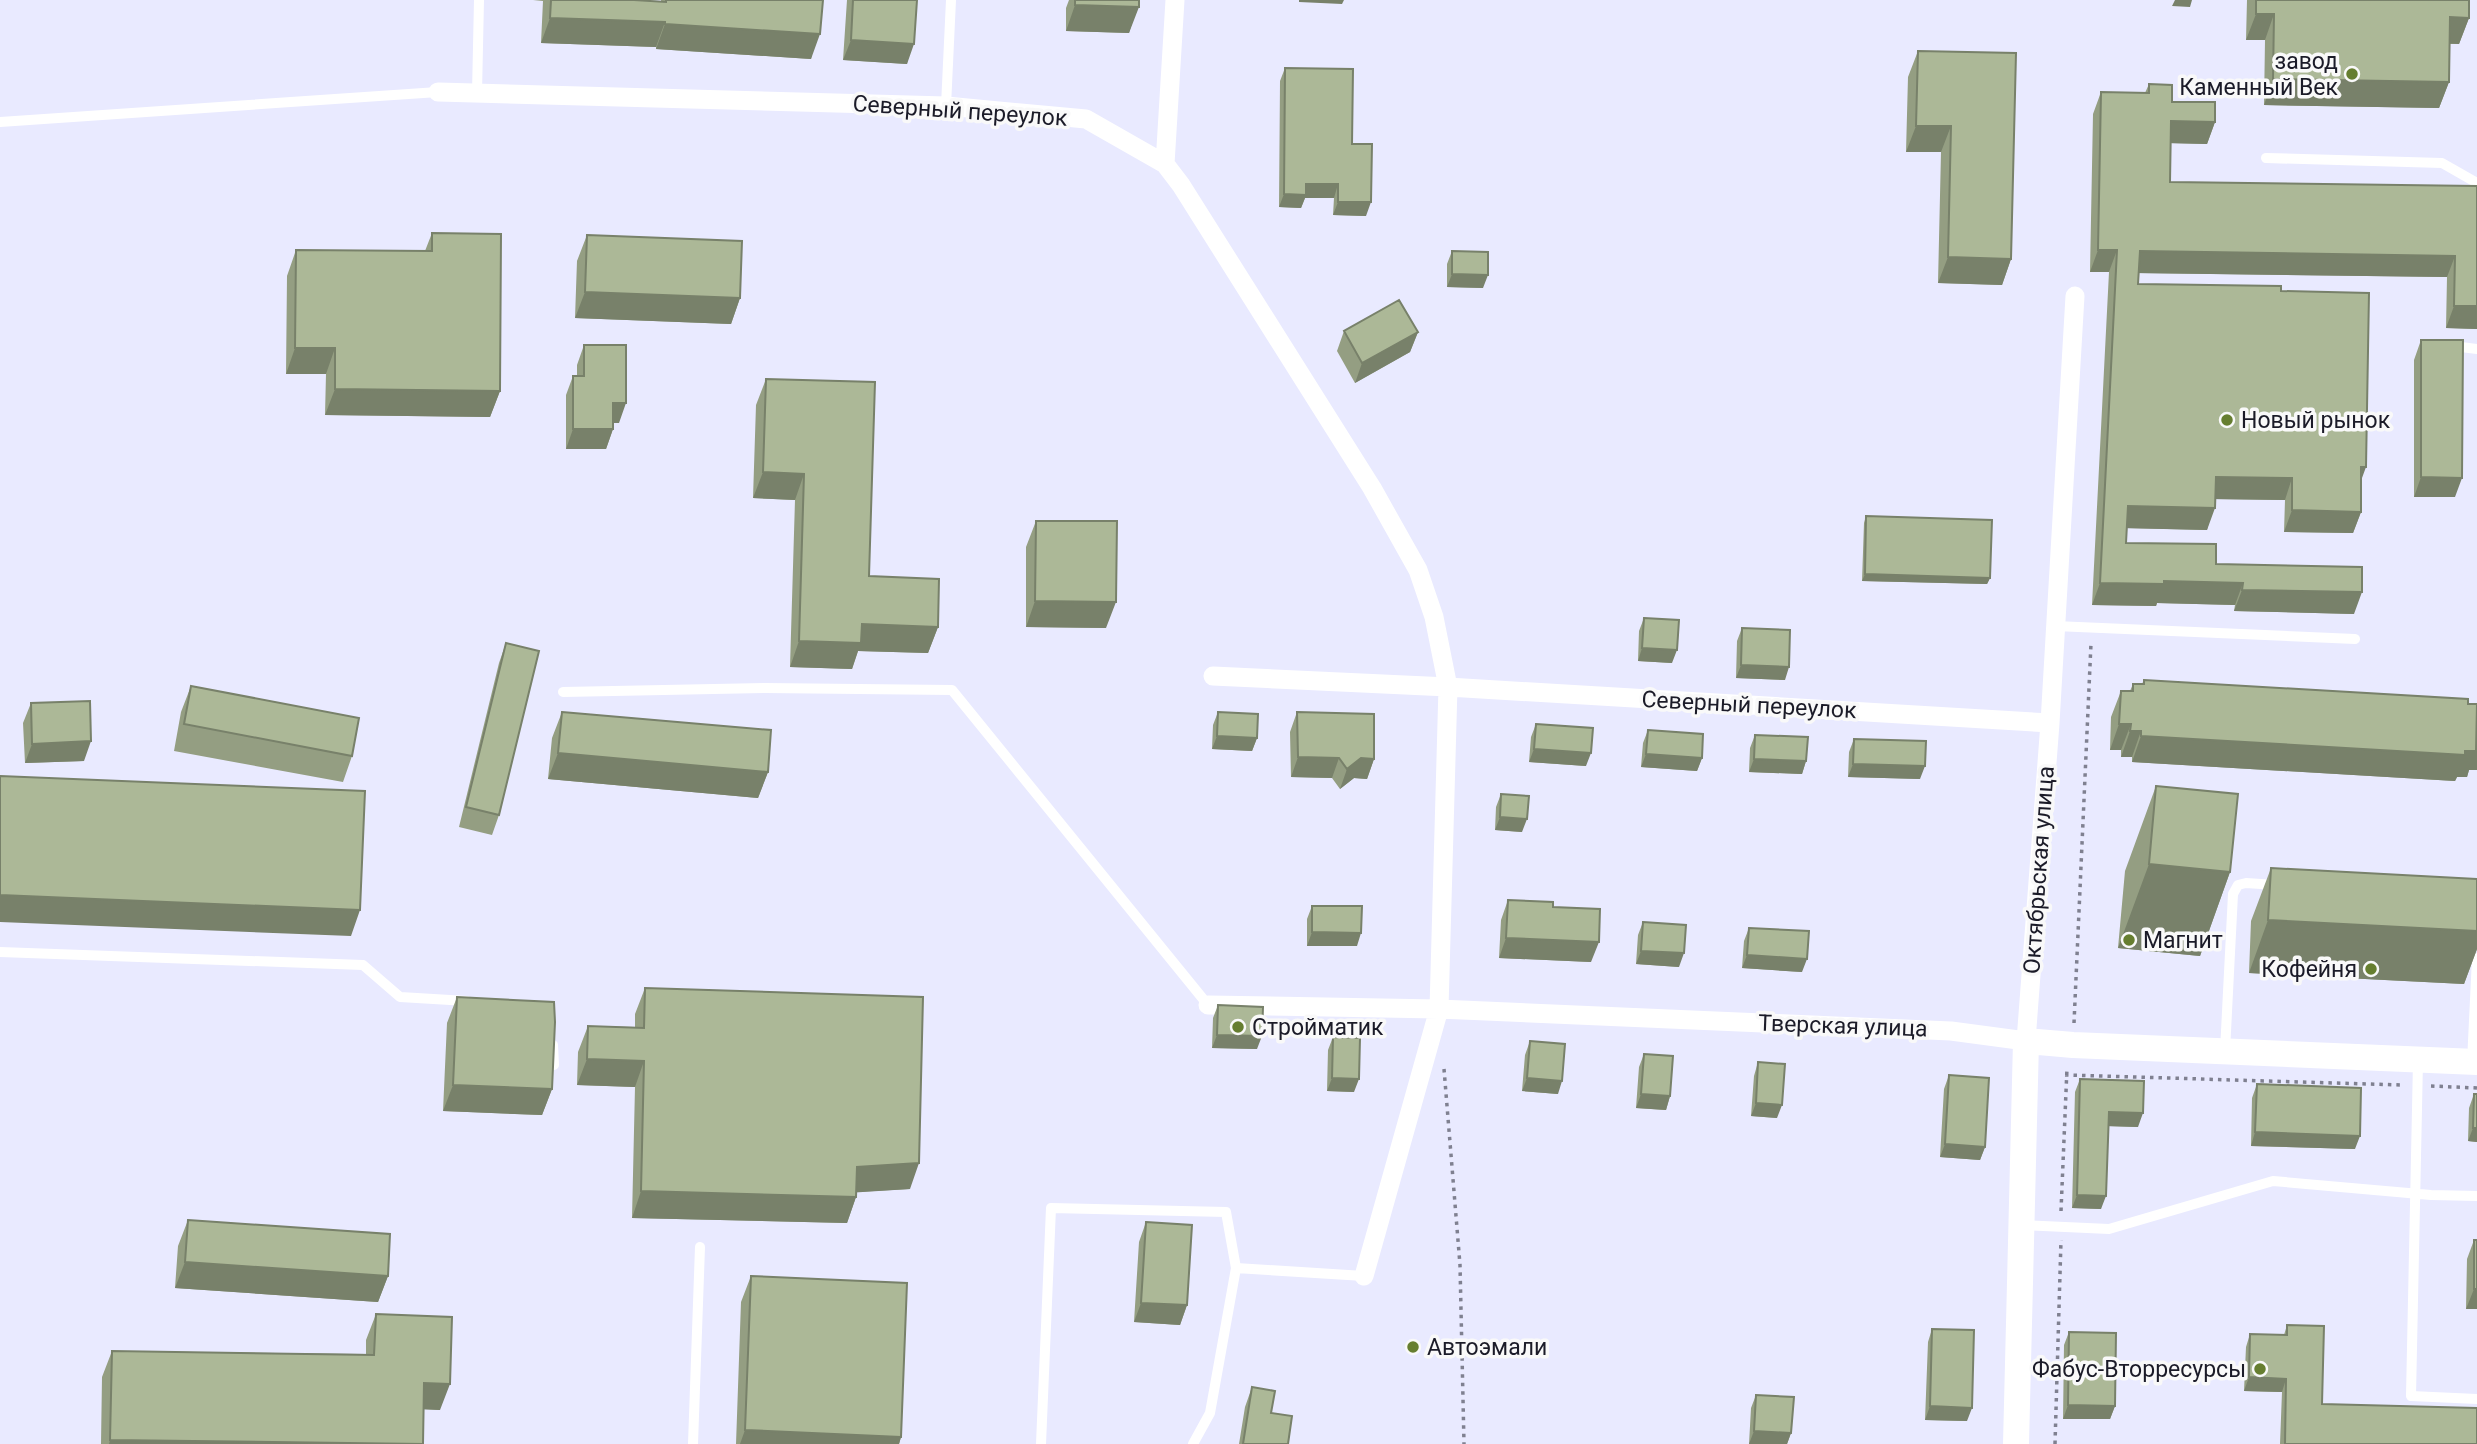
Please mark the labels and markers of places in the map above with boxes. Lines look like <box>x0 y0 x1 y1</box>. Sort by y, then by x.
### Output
place label: завод Каменный Век <box>2179 48 2339 101</box>
marker: завод Каменный Век <box>2344 66 2360 82</box>
place label: Новый рынок <box>2241 407 2391 434</box>
marker: Новый рынок <box>2219 412 2235 428</box>
place label: Магнит <box>2143 927 2223 954</box>
marker: Магнит <box>2121 932 2137 948</box>
place label: Кофейня <box>2261 956 2357 983</box>
marker: Кофейня <box>2363 961 2379 977</box>
place label: Стройматик <box>1252 1014 1384 1041</box>
marker: Стройматик <box>1230 1019 1246 1035</box>
place label: Автоэмали <box>1427 1334 1547 1361</box>
marker: Автоэмали <box>1405 1339 1421 1355</box>
place label: Фабус-Вторресурсы <box>2032 1356 2246 1383</box>
marker: Фабус-Вторресурсы <box>2252 1361 2268 1377</box>

